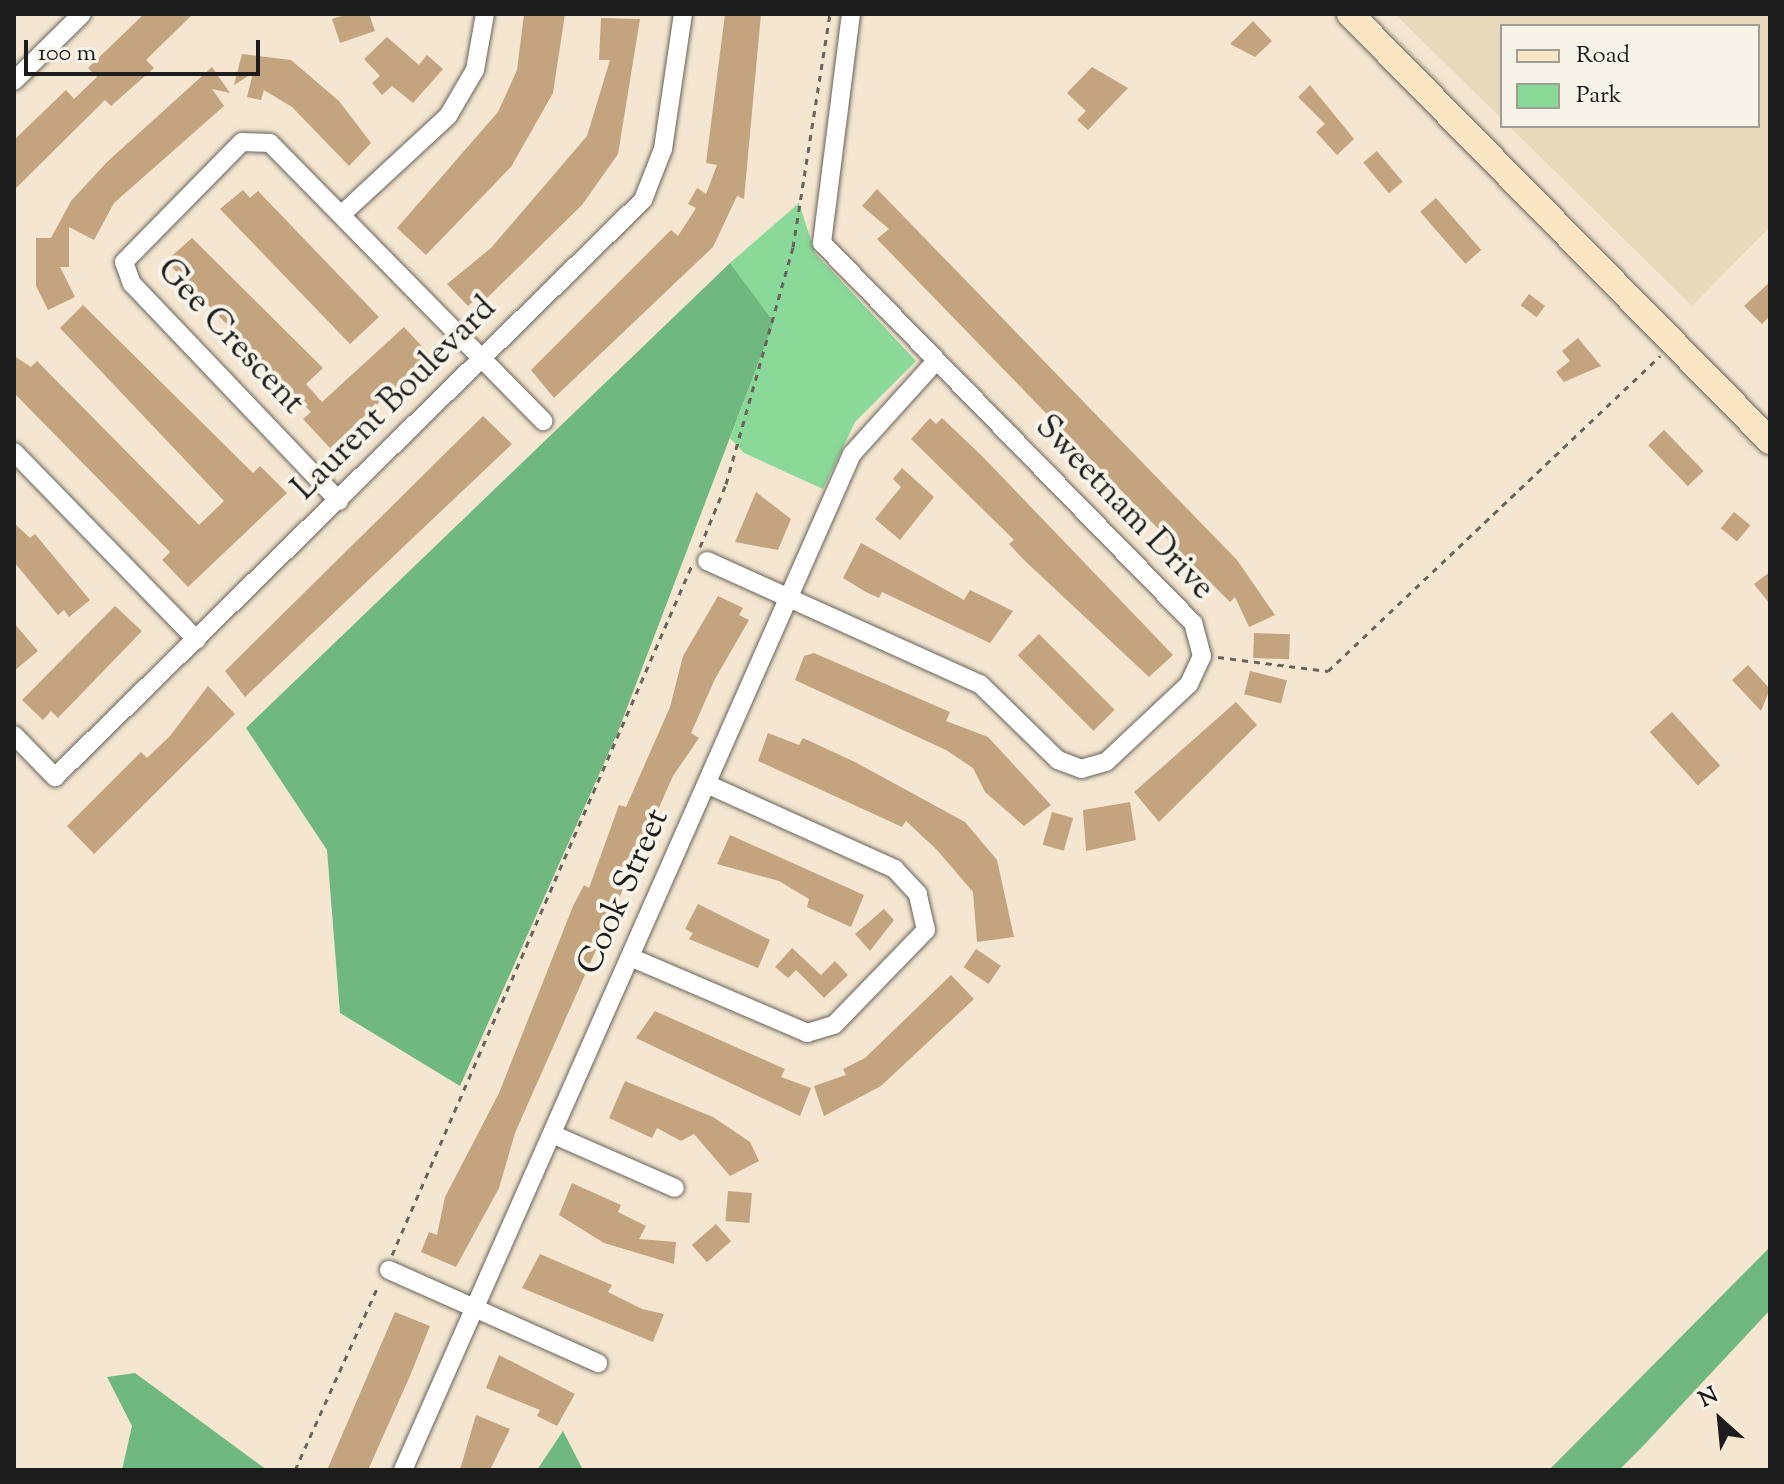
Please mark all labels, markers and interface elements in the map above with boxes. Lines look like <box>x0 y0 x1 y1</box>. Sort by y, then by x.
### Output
scale bar <box>28 24 264 74</box>
legend <box>1500 24 1760 128</box>
text: 100 m <box>38 37 96 71</box>
text: Road <box>1576 39 1630 73</box>
text: Park <box>1576 79 1622 113</box>
street label: Gee Crescent <box>147 251 313 423</box>
street label: Laurent Boulevard <box>285 289 505 509</box>
street label: Sweetnam Drive <box>1026 407 1222 609</box>
street label: Cook Street <box>569 803 679 981</box>
north arrow <box>1680 1380 1760 1460</box>
text: N <box>1694 1380 1724 1417</box>

